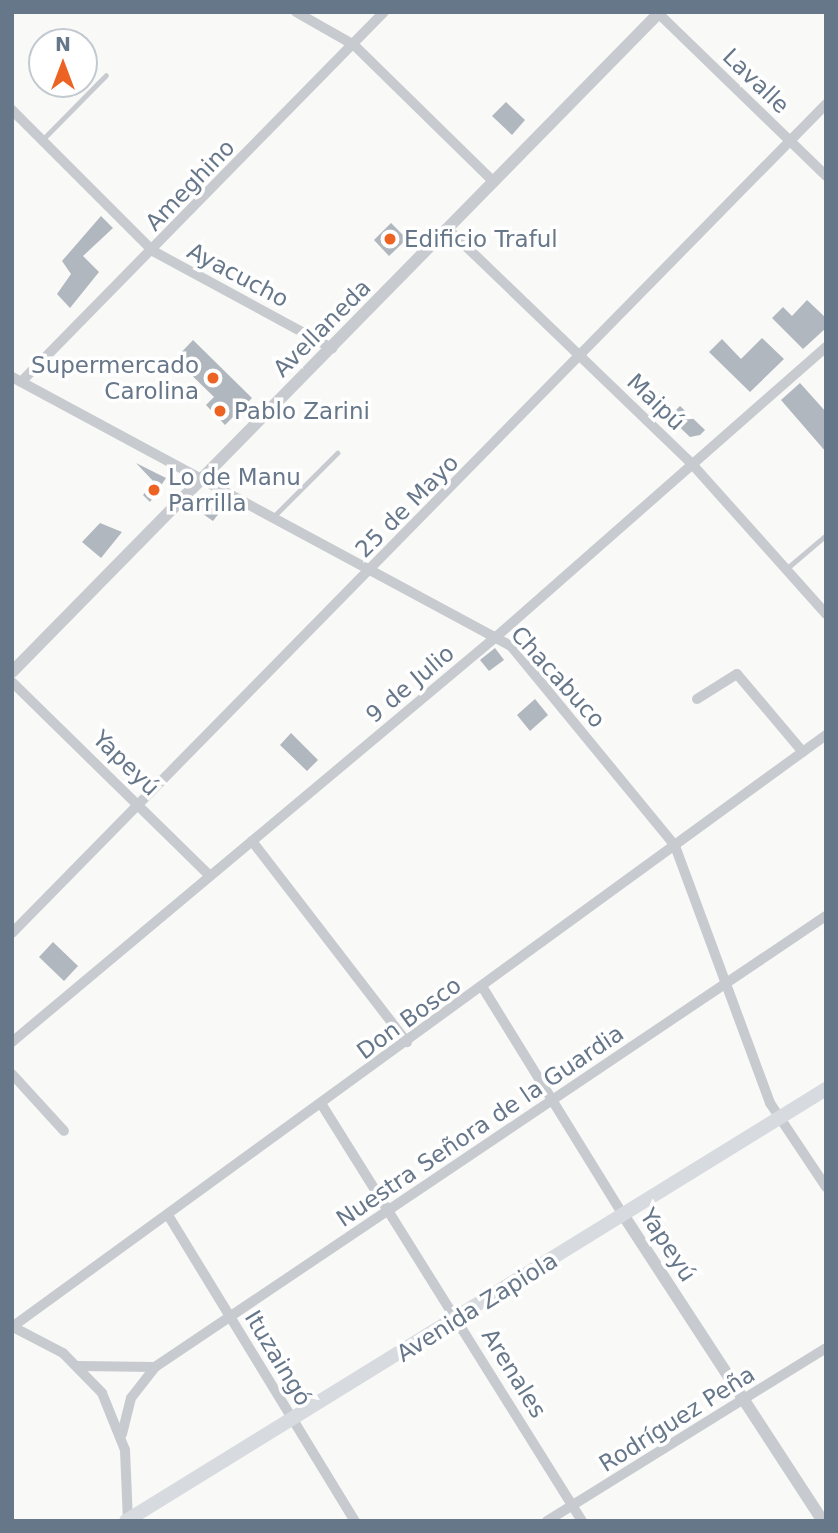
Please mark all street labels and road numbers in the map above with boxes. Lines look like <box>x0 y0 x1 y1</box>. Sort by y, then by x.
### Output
street label: Lavalle <box>717 43 795 119</box>
street label: Ameghino <box>140 134 240 236</box>
street label: Ayacucho <box>183 237 293 313</box>
street label: Avellaneda <box>268 274 376 382</box>
street label: Maipú <box>621 368 691 436</box>
street label: 25 de Mayo <box>350 449 464 563</box>
street label: Chacabuco <box>505 620 611 734</box>
street label: 9 de Julio <box>360 639 460 729</box>
street label: Yapeyú <box>87 725 165 801</box>
street label: Don Bosco <box>351 971 467 1065</box>
street label: Nuestra Señora de la Guardia <box>331 1019 629 1233</box>
street label: Yapeyú <box>634 1203 702 1287</box>
street label: Avenida Zapiola <box>391 1246 563 1368</box>
street label: Ituzaingó <box>239 1305 317 1411</box>
street label: Arenales <box>476 1323 552 1423</box>
street label: Rodríguez Peña <box>594 1360 760 1478</box>

